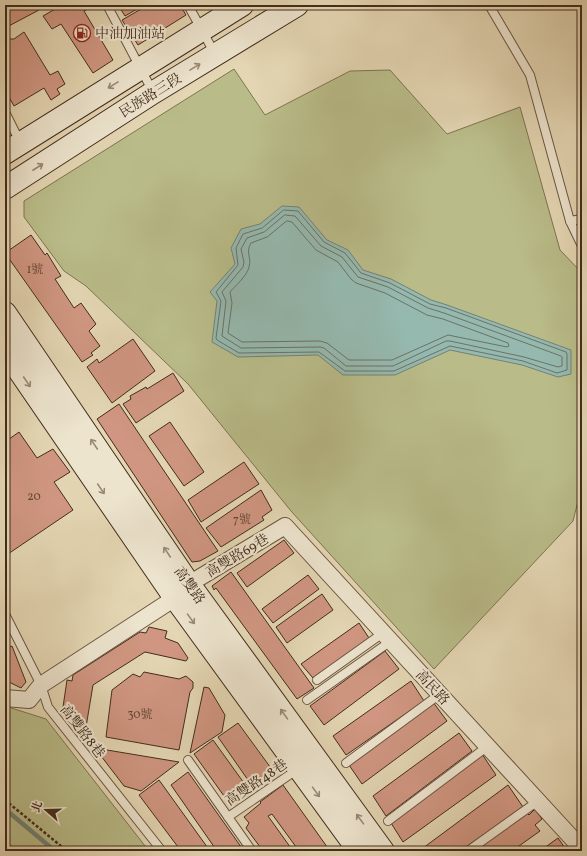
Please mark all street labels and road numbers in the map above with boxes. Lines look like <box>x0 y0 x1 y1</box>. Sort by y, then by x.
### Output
street label: 民族路三段 <box>116 70 186 123</box>
street label: 高雙路69巷 <box>203 530 273 583</box>
street label: 高雙路 <box>169 563 209 609</box>
street label: 高民路 <box>411 666 453 710</box>
street label: 高雙路8巷 <box>55 701 109 763</box>
street label: 高雙路48巷 <box>222 755 292 811</box>

